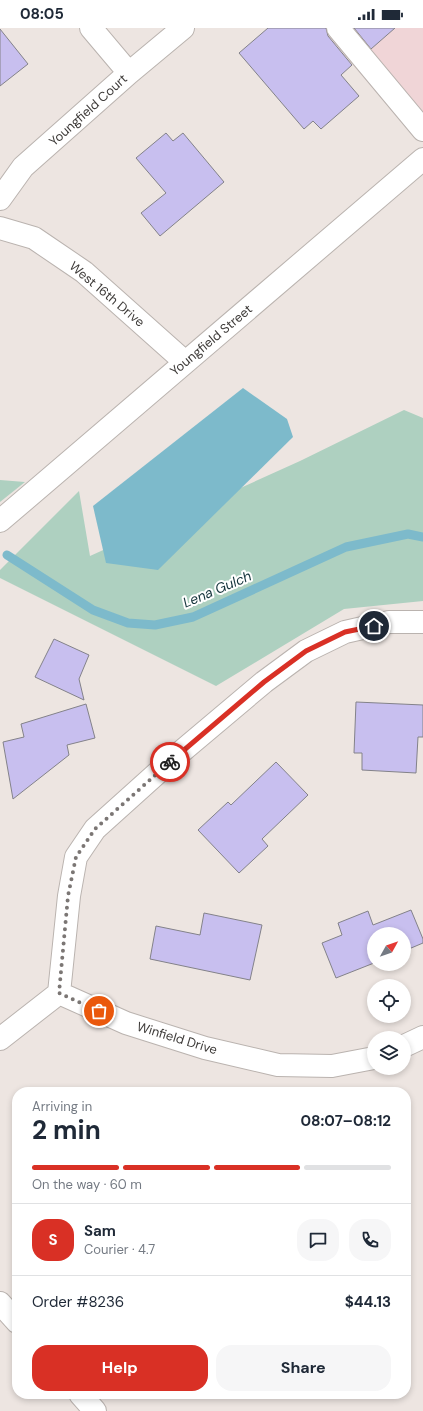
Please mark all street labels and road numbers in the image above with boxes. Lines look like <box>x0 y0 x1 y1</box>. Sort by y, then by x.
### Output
street label: Youngfield Court <box>45 70 131 150</box>
street label: West 16th Drive <box>66 258 148 330</box>
street label: Youngfield Street <box>166 301 256 379</box>
street label: Winfield Drive <box>135 1018 219 1058</box>

